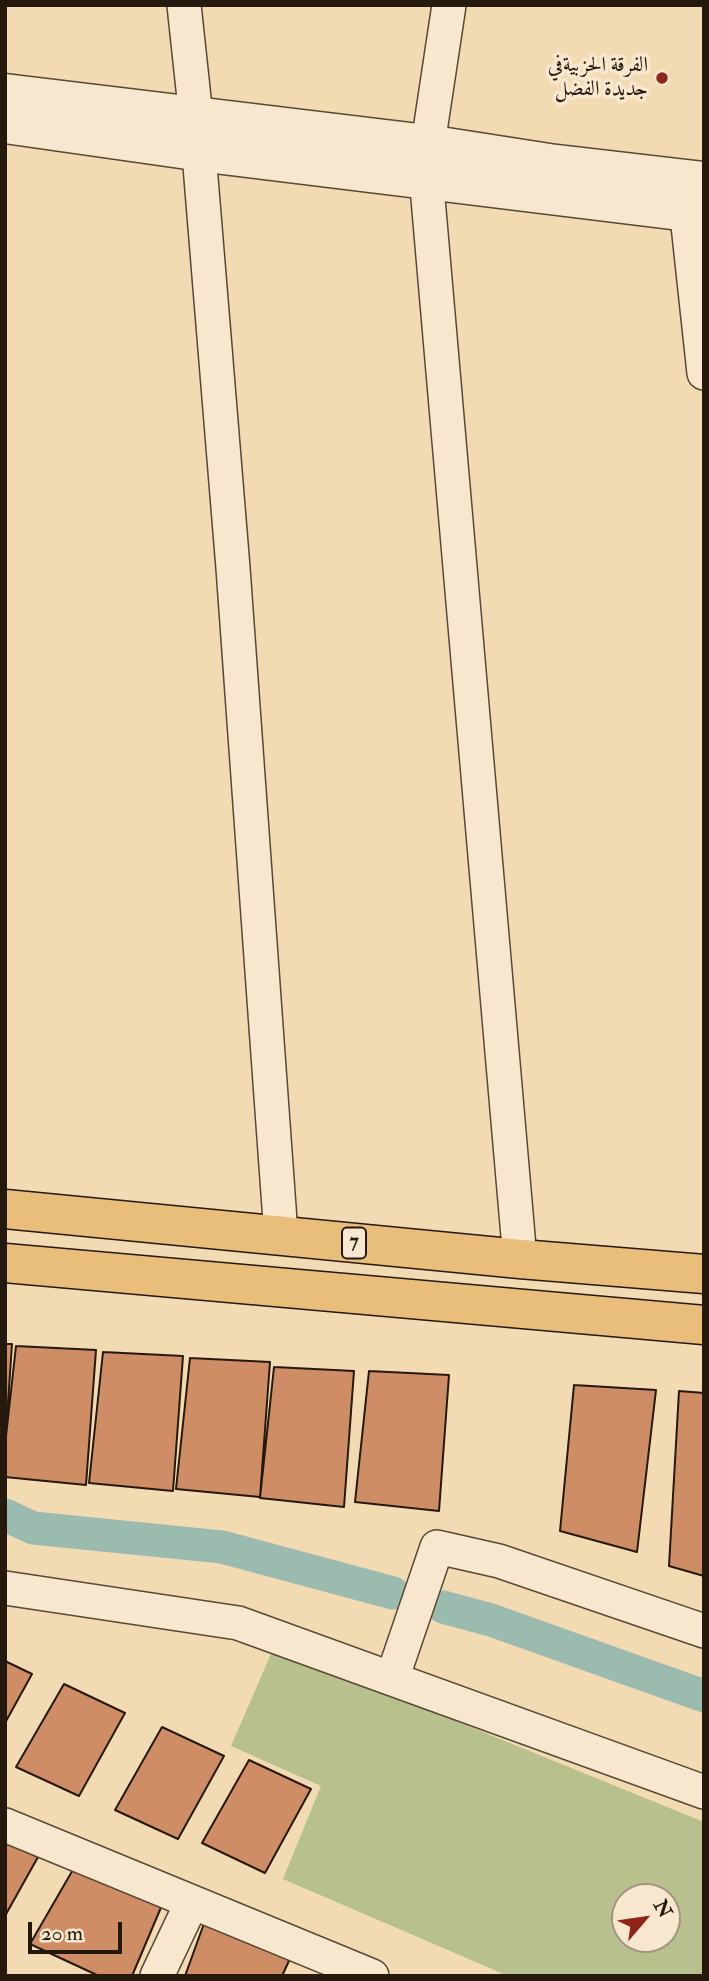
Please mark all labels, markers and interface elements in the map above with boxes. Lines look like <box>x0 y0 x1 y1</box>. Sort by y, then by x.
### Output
place label: الفرقة الحزبيةفي جديدة الفضل <box>548 53 648 103</box>
marker: الفرقة الحزبيةفي جديدة الفضل <box>654 70 670 86</box>
road number: 7 <box>342 1228 366 1259</box>
north arrow <box>611 1883 681 1953</box>
text: N <box>648 1896 677 1922</box>
scale bar <box>32 1908 126 1952</box>
text: 20 m <box>41 1920 83 1947</box>

